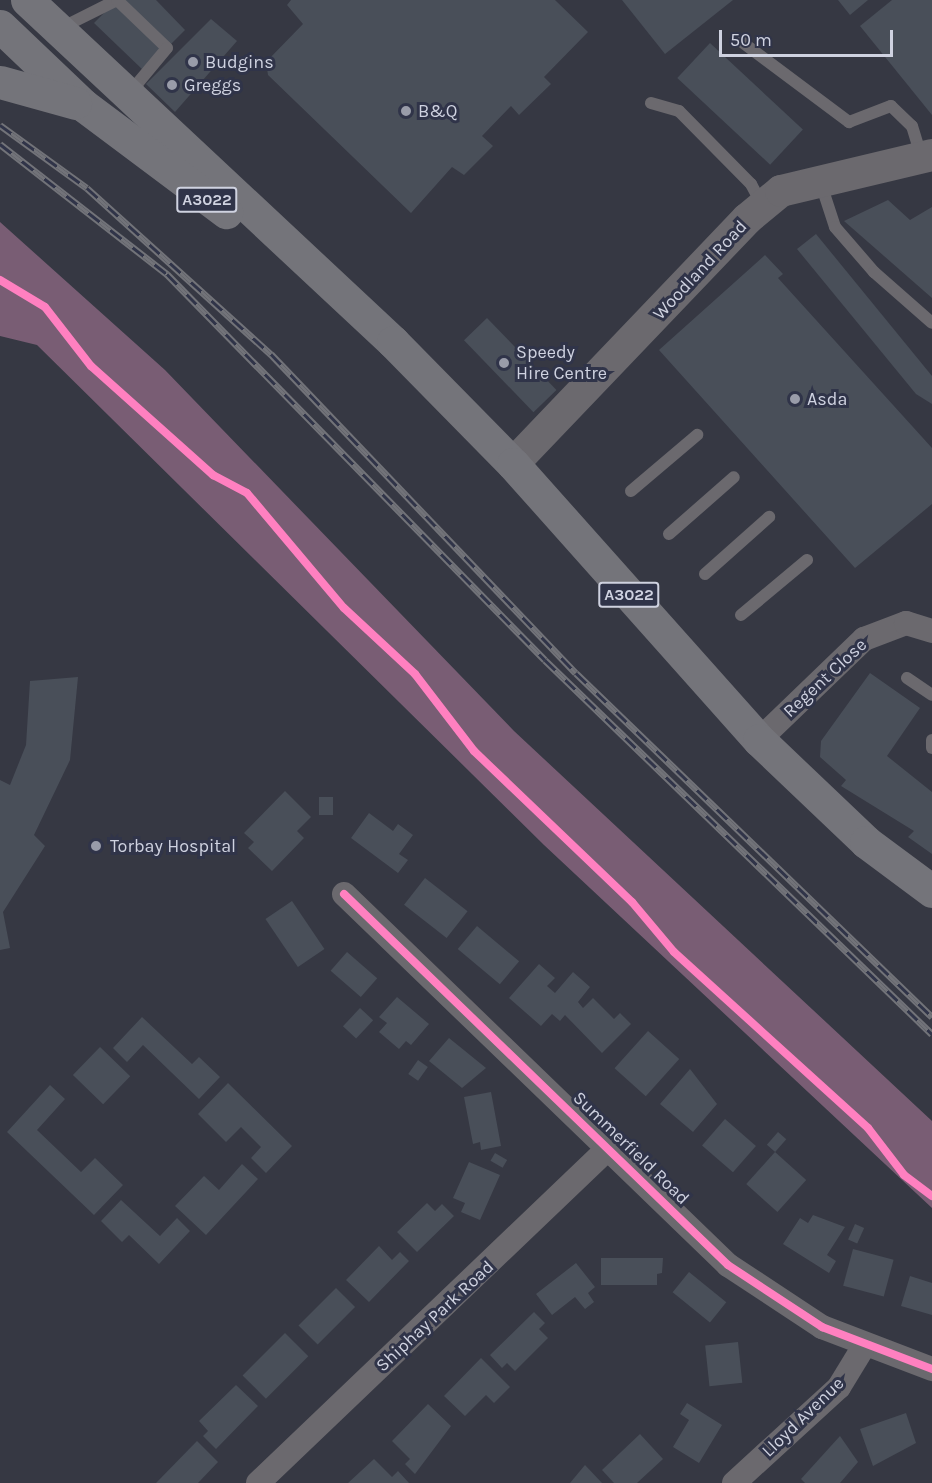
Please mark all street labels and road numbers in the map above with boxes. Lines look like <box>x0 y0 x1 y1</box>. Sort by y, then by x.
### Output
road number: A3022 <box>176 187 238 213</box>
street label: Woodland Road <box>648 216 752 324</box>
road number: A3022 <box>598 582 660 608</box>
street label: Regent Close <box>779 634 871 722</box>
street label: Summerfield Road <box>568 1087 694 1209</box>
street label: Shiphay Park Road <box>372 1256 498 1376</box>
street label: Lloyd Avenue <box>757 1372 849 1462</box>

